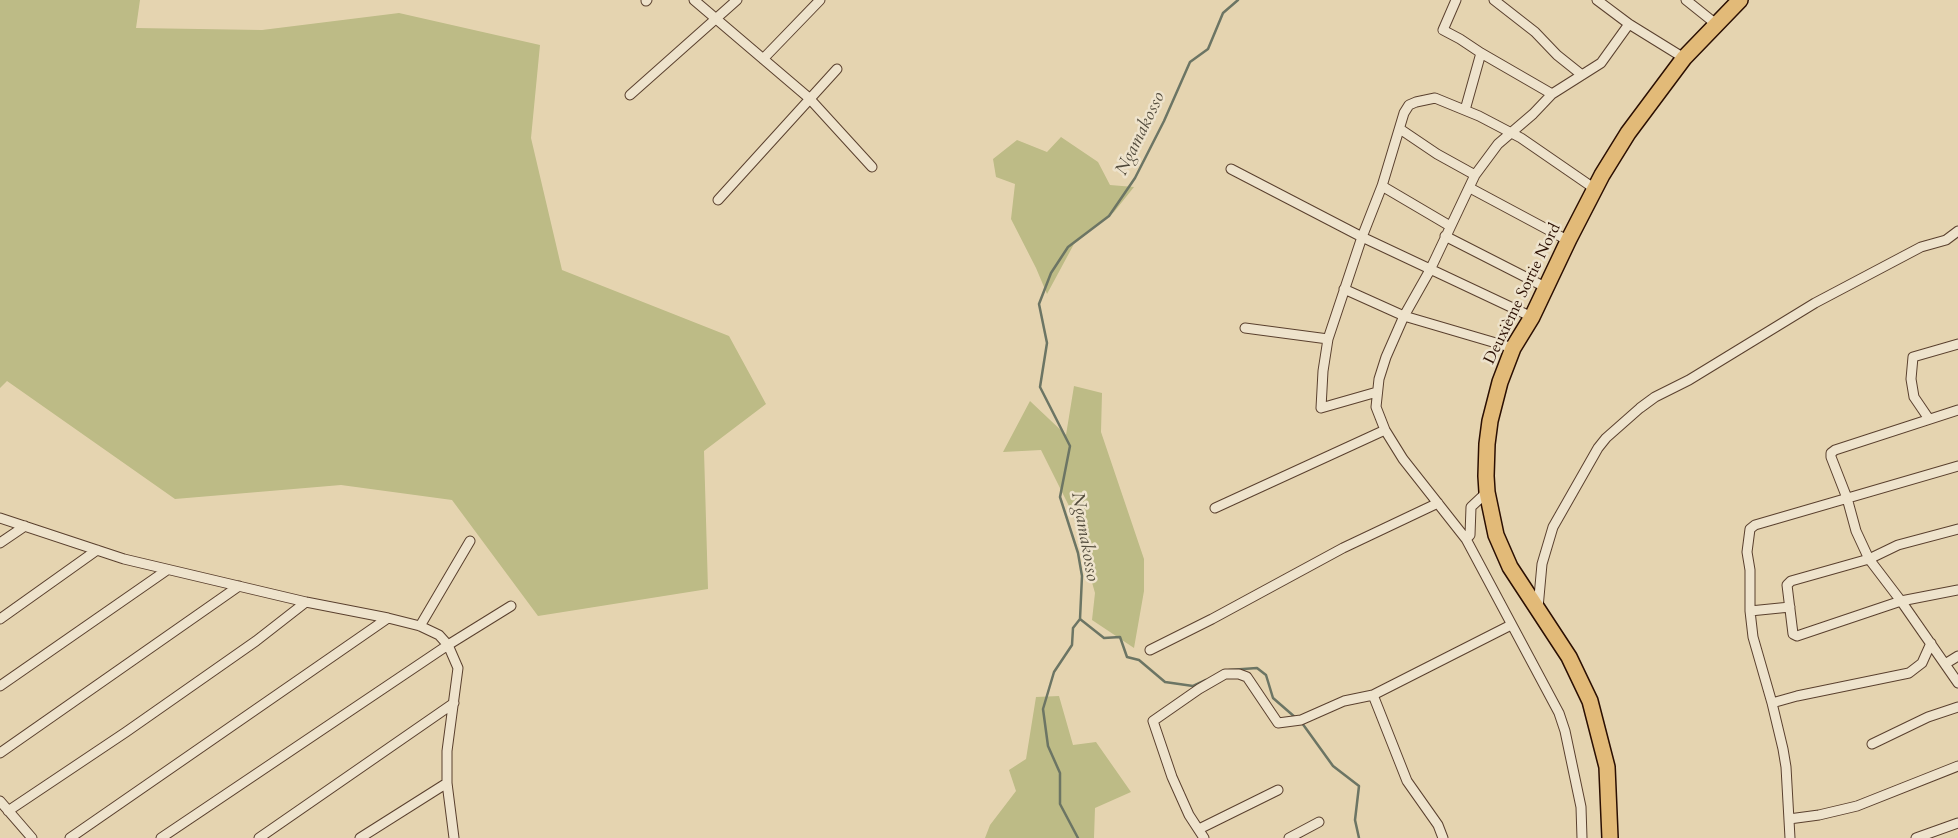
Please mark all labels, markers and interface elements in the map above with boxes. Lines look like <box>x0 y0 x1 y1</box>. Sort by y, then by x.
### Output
water label: Ngamakosso <box>1112 89 1170 179</box>
street label: Deuxième Sortie Nord <box>1481 221 1565 367</box>
water label: Ngamakosso <box>1066 491 1102 583</box>

